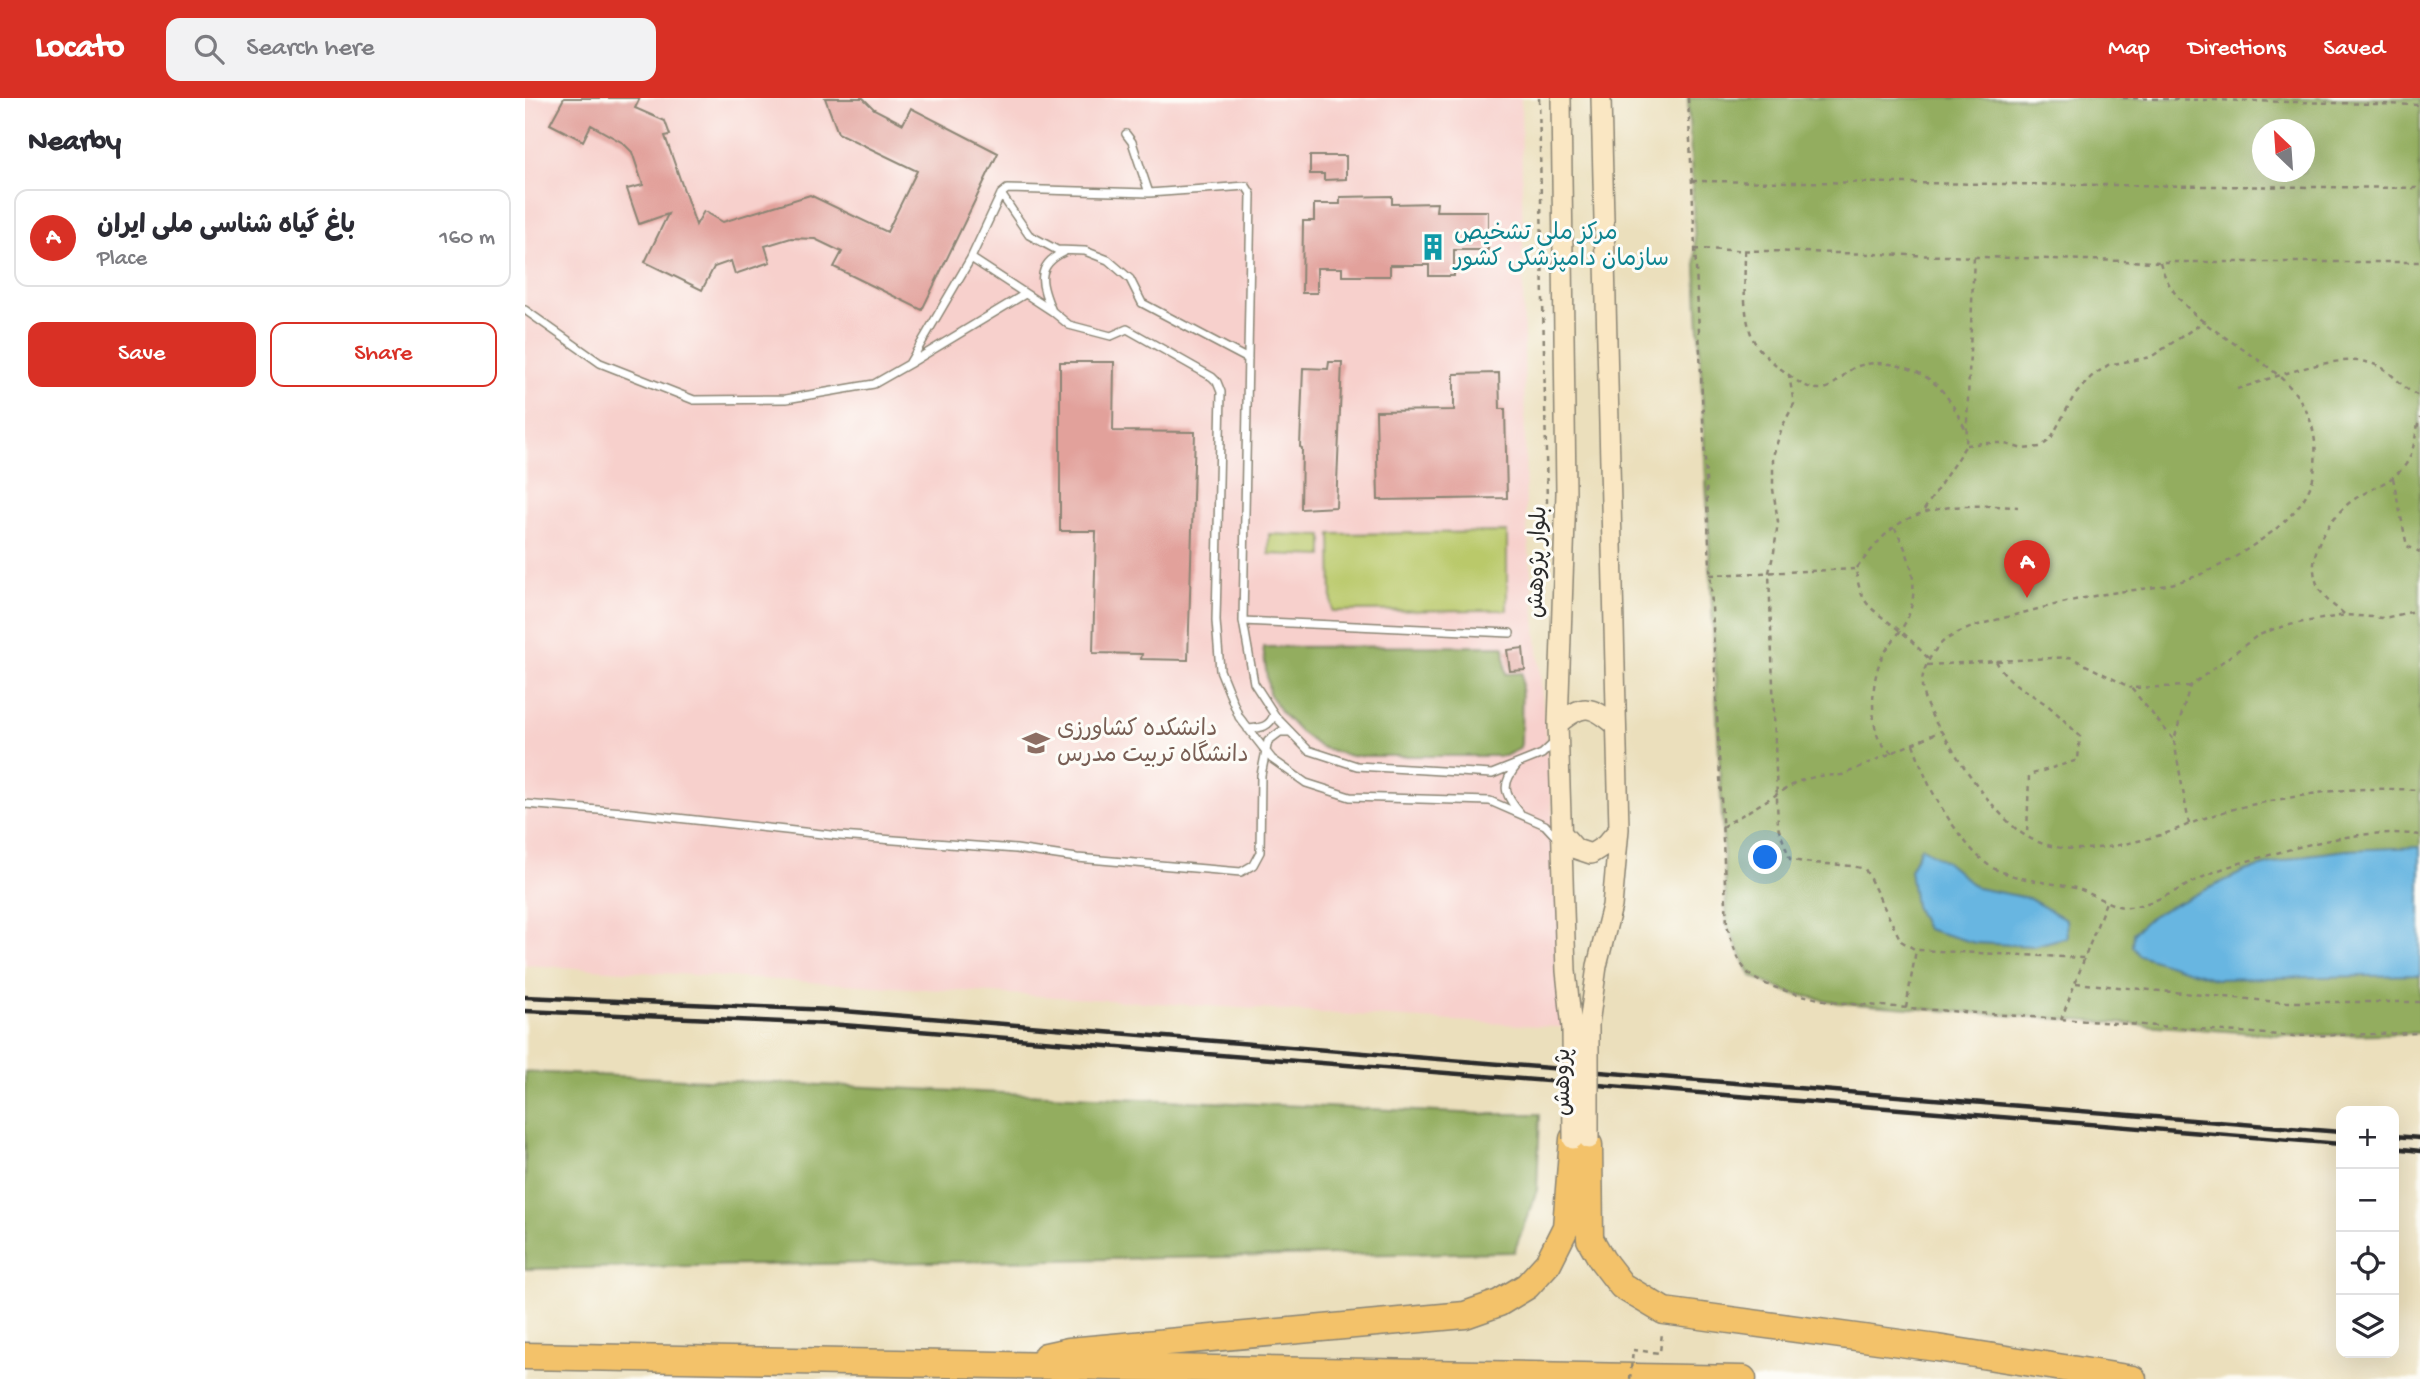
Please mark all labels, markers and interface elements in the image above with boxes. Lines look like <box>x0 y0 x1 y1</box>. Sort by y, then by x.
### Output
search box <box>166 18 656 81</box>
text: Locato <box>35 30 124 68</box>
icon: search <box>190 30 228 68</box>
text: Search here <box>246 34 374 65</box>
text: Map <box>2108 35 2150 64</box>
text: Directions <box>2188 35 2286 64</box>
text: Saved <box>2324 35 2385 64</box>
north arrow <box>2252 119 2315 182</box>
text: Nearby <box>28 126 121 161</box>
text: باغ گیاه‌ شناسی ملی ایران <box>97 212 355 243</box>
place label: مرکز ملی تشخیص سازمان دامپزشکی کشور <box>1452 221 1669 274</box>
text: A <box>46 225 60 252</box>
text: 160 m <box>439 225 495 252</box>
building icon: مرکز ملی تشخیص سازمان دامپزشکی کشور <box>1418 232 1448 262</box>
text: Place <box>97 246 147 273</box>
button: Save <box>28 322 256 387</box>
button: Share <box>270 322 497 387</box>
street label: بلوار پژوهش <box>1524 505 1554 619</box>
pin: A <box>2004 540 2050 598</box>
place label: دانشکده کشاورزی دانشگاه تربیت مدرس <box>1057 717 1249 770</box>
school or university icon: دانشکده کشاورزی دانشگاه تربیت مدرس <box>1021 728 1051 758</box>
your location <box>1748 840 1782 874</box>
street label: پژوهش <box>1551 1048 1578 1116</box>
map controls <box>2336 1106 2399 1358</box>
button: + <box>2336 1106 2399 1169</box>
button: − <box>2336 1169 2399 1232</box>
button: locate <box>2336 1232 2399 1295</box>
button: layers <box>2336 1295 2399 1358</box>

